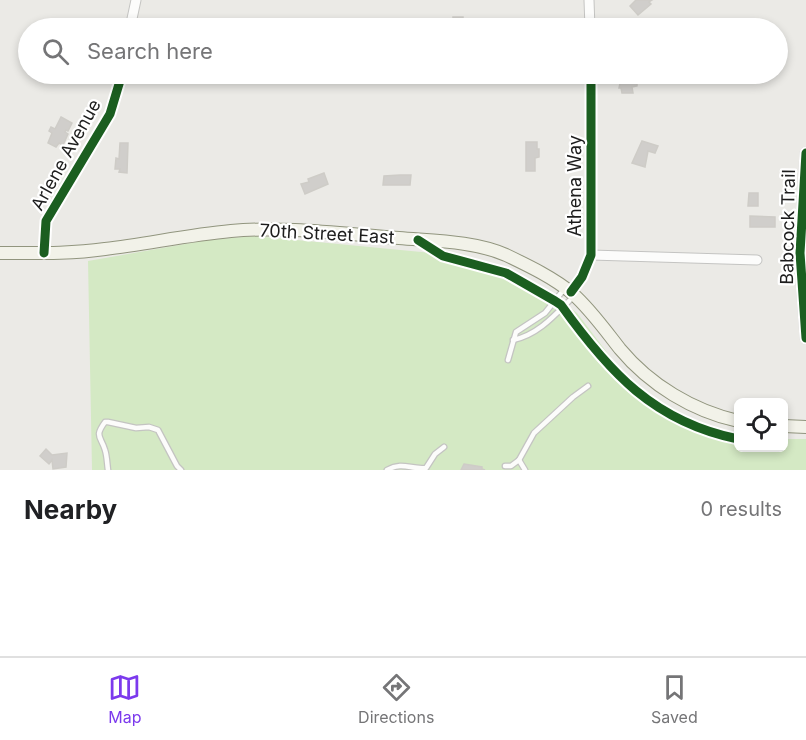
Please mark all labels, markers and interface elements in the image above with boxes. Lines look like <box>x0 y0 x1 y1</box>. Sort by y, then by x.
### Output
search box <box>18 18 788 84</box>
icon: search <box>39 35 72 68</box>
text: Search here <box>87 38 213 64</box>
street label: Arlene Avenue <box>26 96 105 214</box>
street label: Athena Way <box>564 135 585 237</box>
street label: Babcock Trail <box>776 169 799 285</box>
street label: 70th Street East <box>259 219 395 248</box>
map controls <box>734 398 788 452</box>
button: locate <box>734 398 788 452</box>
text: Nearby <box>24 494 117 525</box>
text: 0 results <box>700 497 782 521</box>
tab: Map <box>108 671 142 727</box>
tab: Directions <box>358 671 434 727</box>
tab: Saved <box>651 671 698 727</box>

